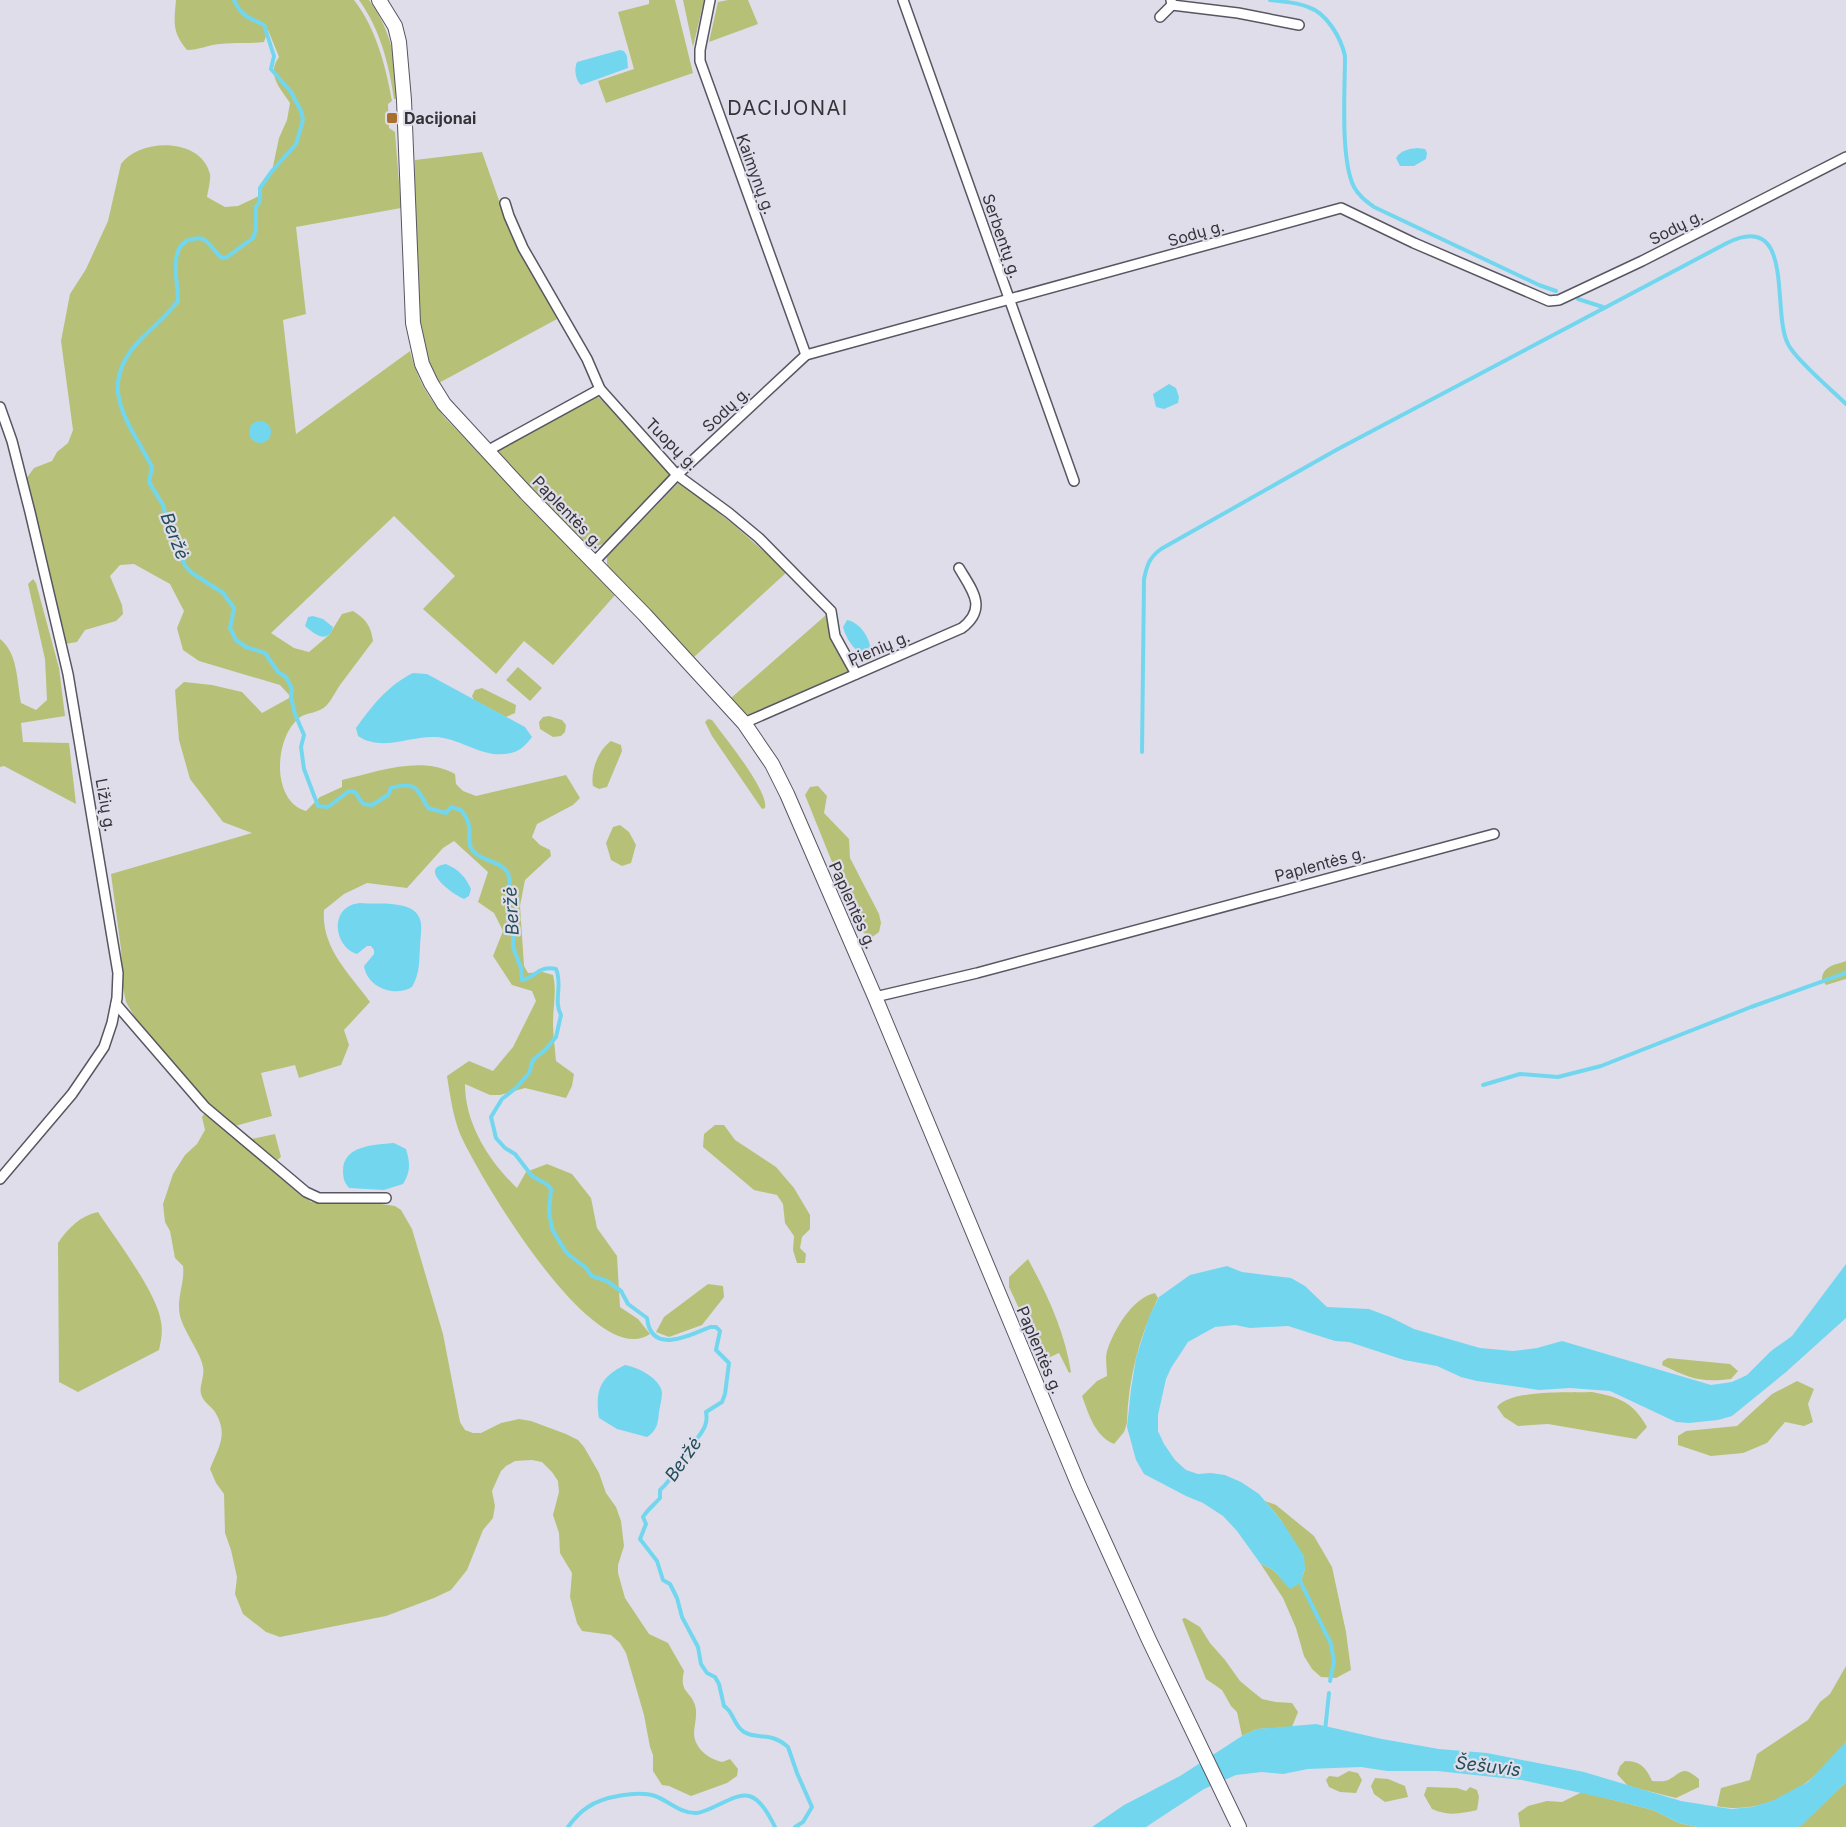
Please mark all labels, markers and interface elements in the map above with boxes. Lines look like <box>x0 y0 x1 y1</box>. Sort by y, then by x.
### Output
district label: DACIJONAI <box>727 96 849 120</box>
place label: Dacijonai <box>404 108 476 128</box>
marker: Dacijonai <box>385 111 399 125</box>
street label: Kaimynų g. <box>732 131 780 217</box>
street label: Serbentų g. <box>978 191 1026 281</box>
street label: Sodų g. <box>1646 205 1706 249</box>
street label: Sodų g. <box>1165 215 1227 251</box>
street label: Sodų g. <box>698 382 754 436</box>
street label: Tuopų g. <box>641 413 703 475</box>
street label: Paplentės g. <box>528 471 608 553</box>
water label: Beržė <box>156 509 194 563</box>
street label: Pienių g. <box>845 626 913 670</box>
street label: Ližių g. <box>91 777 121 833</box>
street label: Paplentės g. <box>1272 842 1368 886</box>
street label: Paplentės g. <box>825 858 881 952</box>
water label: Beržė <box>499 886 523 936</box>
street label: Paplentės g. <box>1013 1303 1067 1397</box>
water label: Beržė <box>660 1433 706 1485</box>
water label: Šešuvis <box>1454 1751 1522 1780</box>

